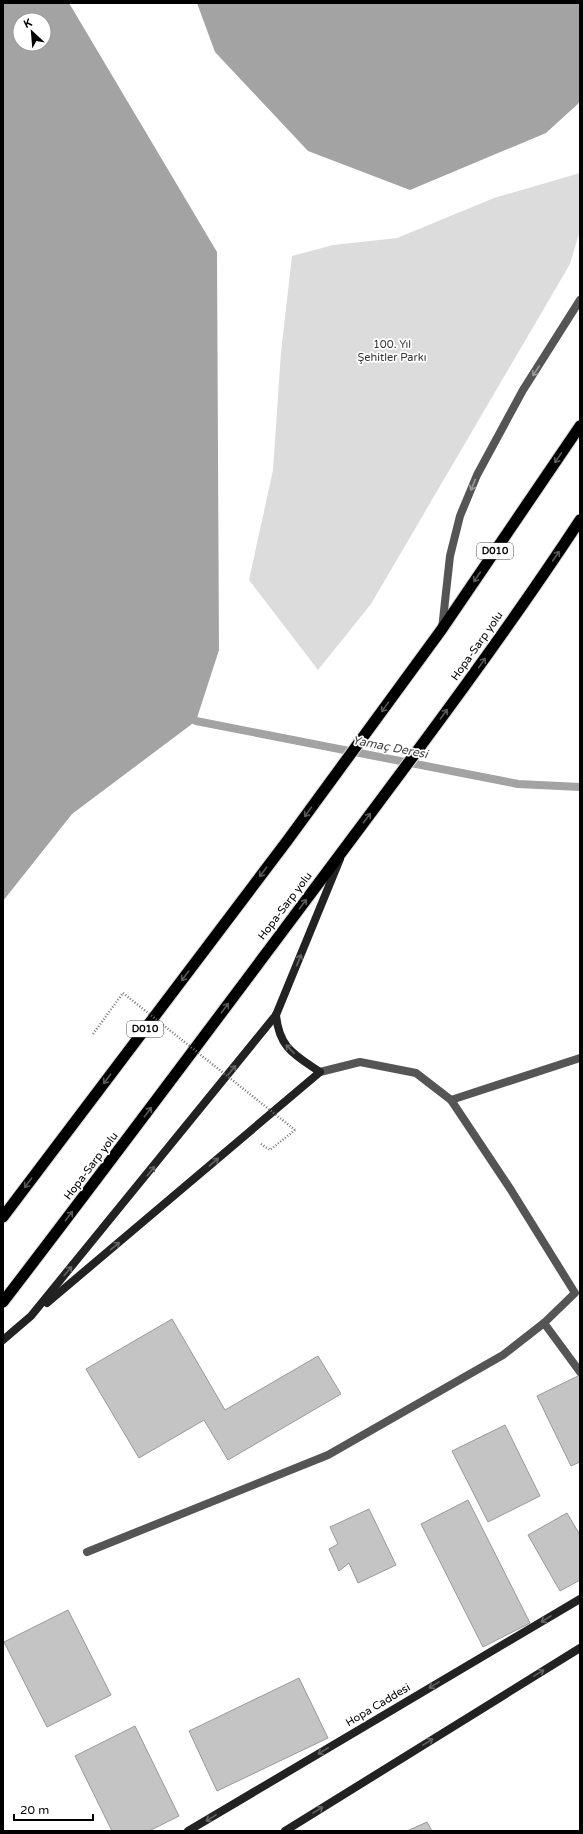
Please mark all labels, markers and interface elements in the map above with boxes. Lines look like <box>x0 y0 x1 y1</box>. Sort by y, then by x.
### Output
north arrow <box>12 12 52 52</box>
text: K <box>22 16 35 31</box>
park label: 100. Yıl Şehitler Parkı <box>358 338 426 364</box>
one-way arrow <box>532 365 540 376</box>
one-way arrow <box>554 452 562 463</box>
one-way arrow <box>469 478 476 490</box>
road number: D010 <box>477 543 513 559</box>
one-way arrow <box>552 551 560 562</box>
one-way arrow <box>473 571 481 582</box>
street label: Hopa-Sarp yolu <box>448 609 506 683</box>
one-way arrow <box>478 657 486 668</box>
one-way arrow <box>381 701 389 712</box>
one-way arrow <box>440 708 449 719</box>
water label: Yamaç Deresi <box>351 733 431 762</box>
one-way arrow <box>304 806 312 817</box>
one-way arrow <box>363 813 371 824</box>
one-way arrow <box>259 866 268 877</box>
street label: Hopa-Sarp yolu <box>255 870 315 942</box>
one-way arrow <box>299 898 308 909</box>
one-way arrow <box>296 954 303 966</box>
one-way arrow <box>181 970 189 981</box>
one-way arrow <box>221 1002 230 1013</box>
road number: D010 <box>127 1021 163 1037</box>
one-way arrow <box>286 1045 295 1055</box>
one-way arrow <box>228 1064 237 1075</box>
one-way arrow <box>102 1074 111 1085</box>
one-way arrow <box>143 1106 152 1117</box>
street label: Hopa-Sarp yolu <box>61 1130 121 1202</box>
one-way arrow <box>209 1157 219 1167</box>
one-way arrow <box>146 1165 155 1176</box>
one-way arrow <box>24 1177 33 1188</box>
one-way arrow <box>65 1210 74 1221</box>
one-way arrow <box>109 1242 120 1251</box>
one-way arrow <box>64 1266 73 1277</box>
one-way arrow <box>541 1615 552 1623</box>
one-way arrow <box>533 1669 545 1677</box>
street label: Hopa Caddesi <box>343 1681 413 1729</box>
one-way arrow <box>429 1682 441 1690</box>
one-way arrow <box>423 1737 434 1746</box>
one-way arrow <box>317 1748 329 1756</box>
scale bar <box>14 1796 93 1822</box>
text: 20 m <box>20 1803 49 1817</box>
one-way arrow <box>312 1806 323 1814</box>
one-way arrow <box>205 1814 217 1822</box>

